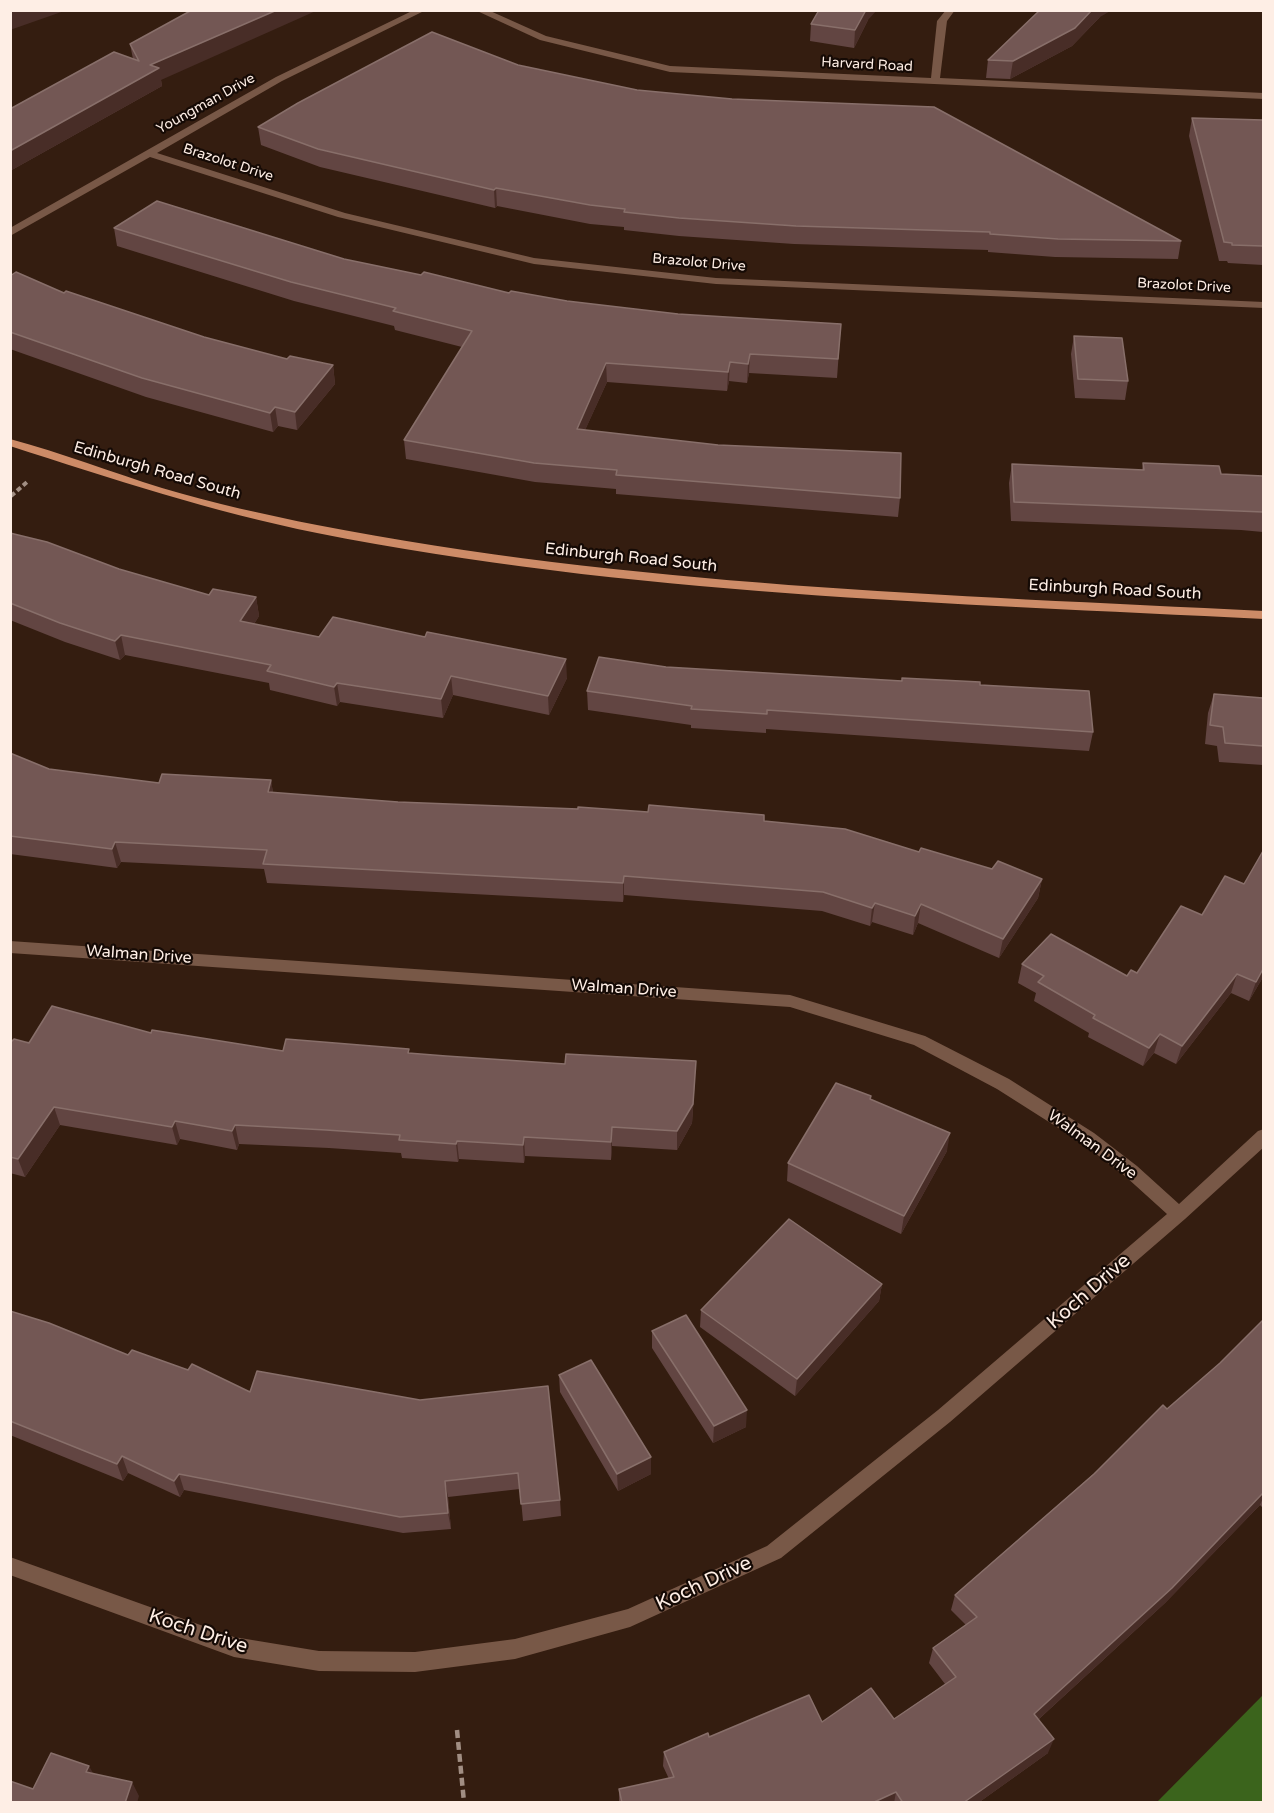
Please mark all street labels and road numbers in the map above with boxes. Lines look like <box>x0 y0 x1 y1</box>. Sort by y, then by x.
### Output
street label: Harvard Road <box>821 54 913 76</box>
street label: Youngman Drive <box>154 70 258 138</box>
street label: Brazolot Drive <box>181 141 275 185</box>
street label: Brazolot Drive <box>652 251 746 275</box>
street label: Brazolot Drive <box>1137 275 1231 297</box>
street label: Edinburgh Road South <box>71 438 243 504</box>
street label: Edinburgh Road South <box>544 539 718 577</box>
street label: Edinburgh Road South <box>1028 576 1202 604</box>
street label: Walman Drive <box>86 942 192 968</box>
street label: Walman Drive <box>571 976 677 1002</box>
street label: Walman Drive <box>1044 1106 1140 1184</box>
street label: Koch Drive <box>1042 1249 1136 1335</box>
street label: Koch Drive <box>652 1551 756 1617</box>
street label: Koch Drive <box>145 1605 251 1659</box>

